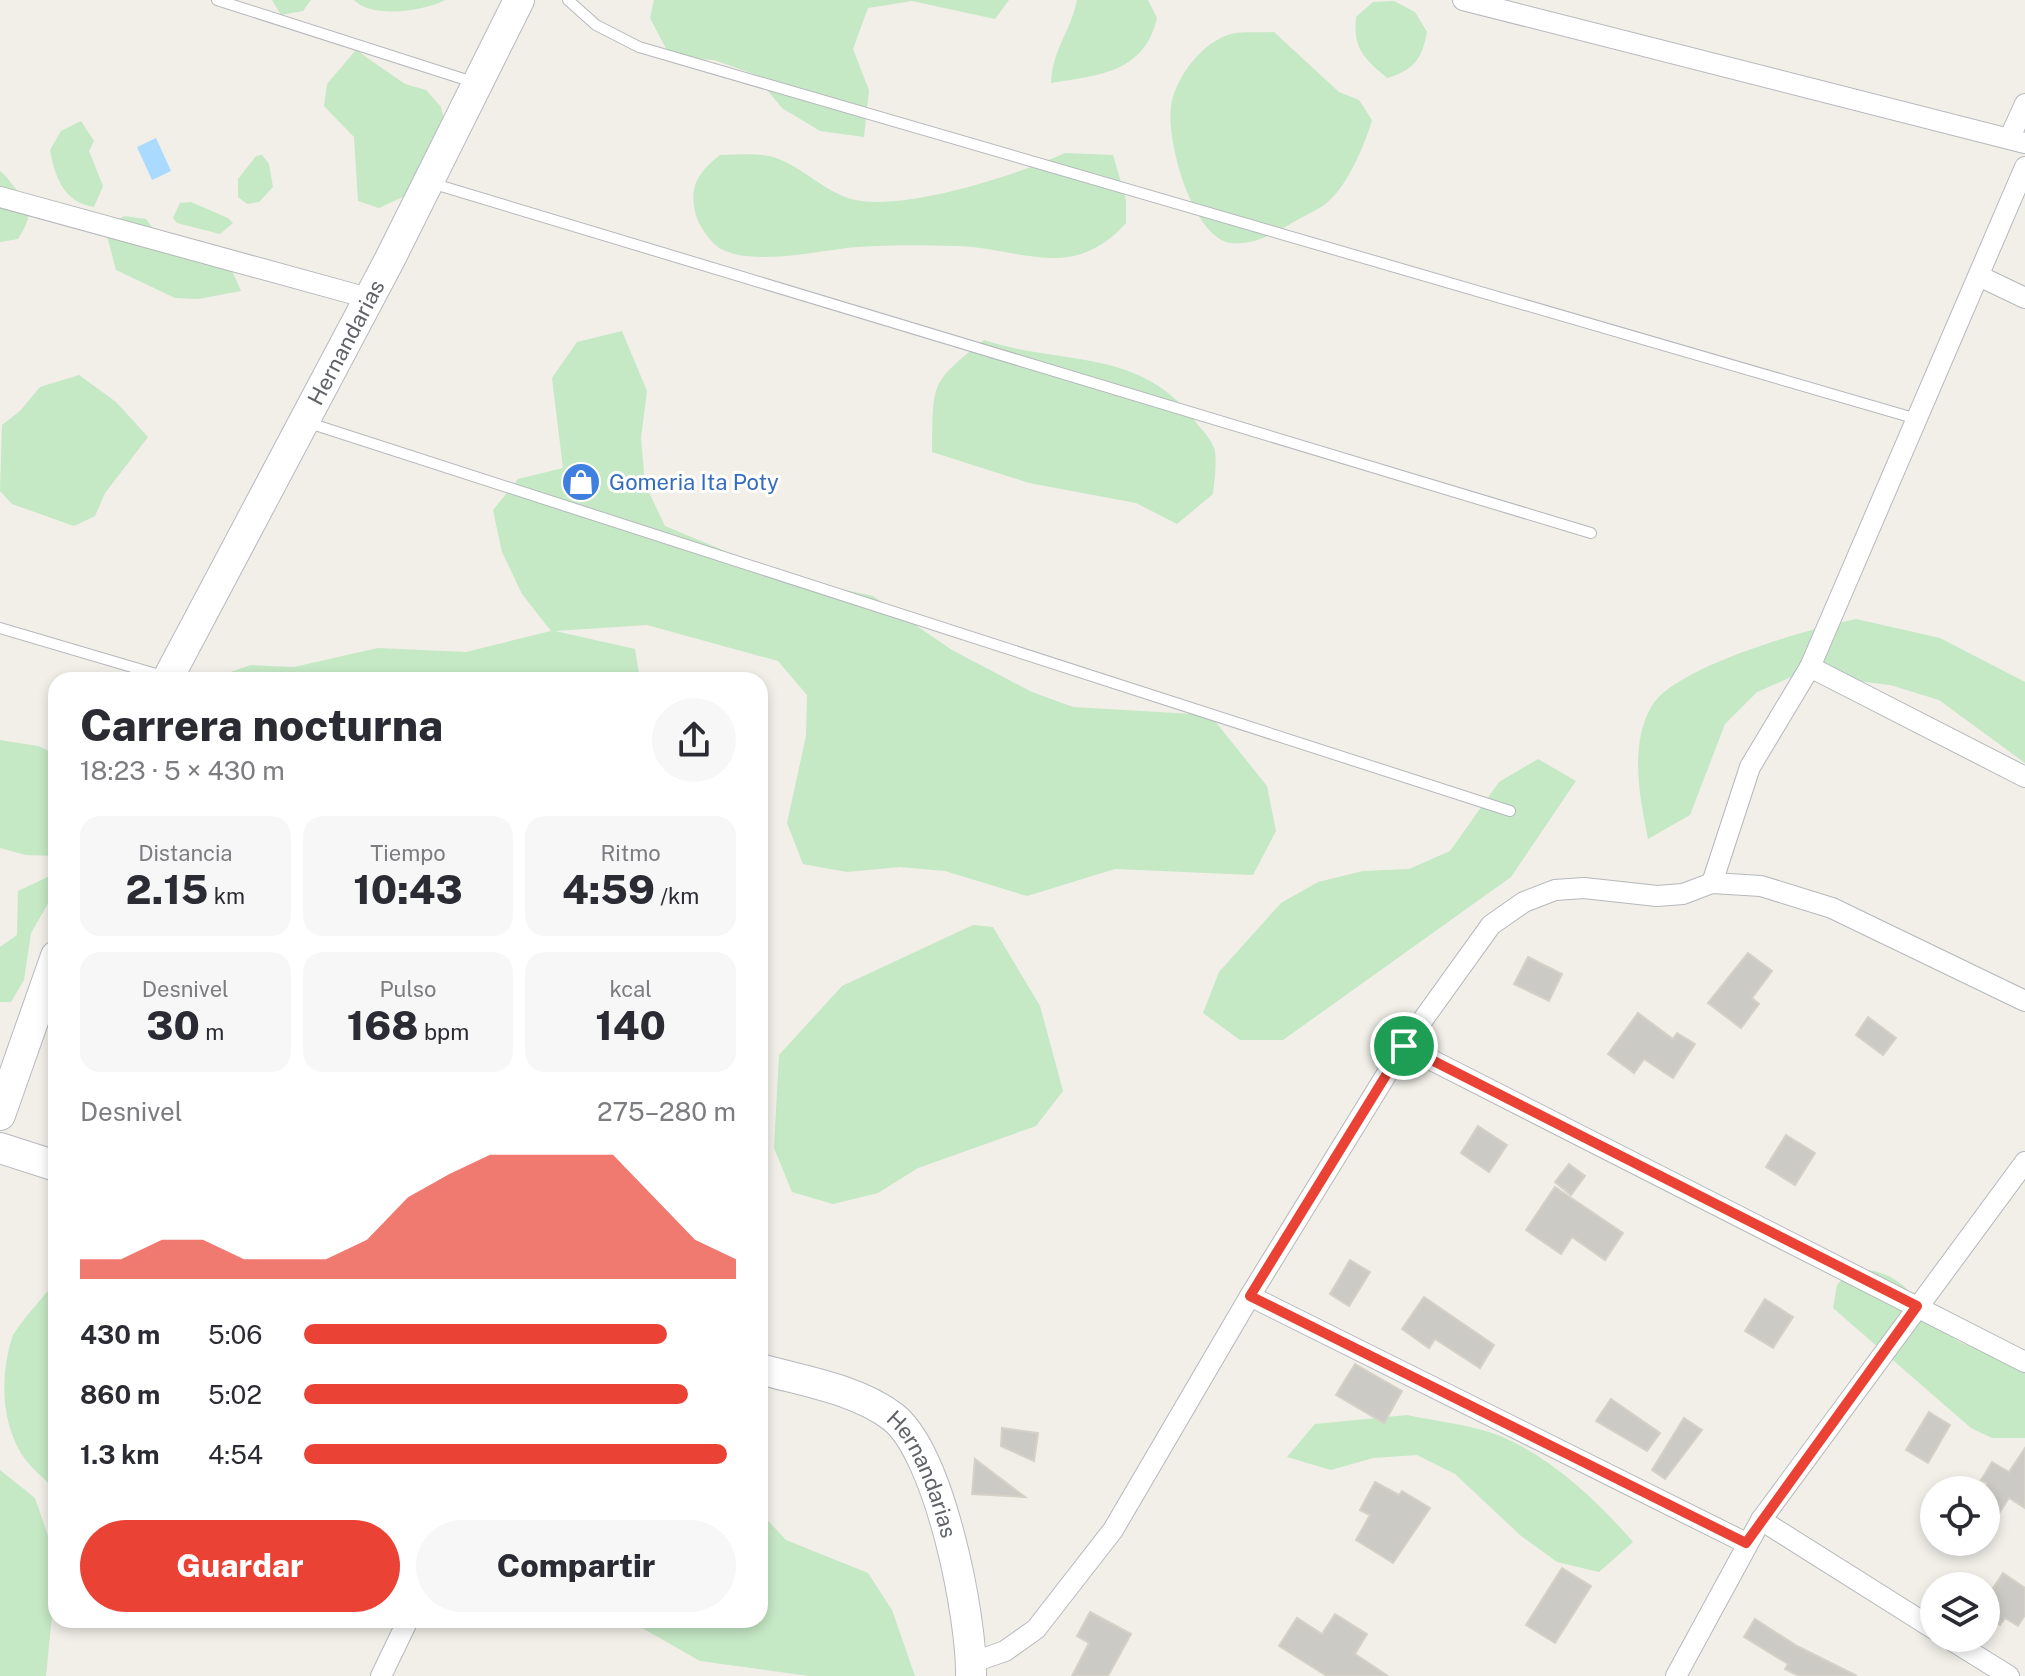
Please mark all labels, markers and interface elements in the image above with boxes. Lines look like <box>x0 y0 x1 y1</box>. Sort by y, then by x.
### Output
street label: Hernandarias <box>302 275 390 409</box>
shop icon: Gomeria Ita Poty <box>560 461 602 503</box>
place label: Gomeria Ita Poty <box>609 469 779 495</box>
button: share <box>652 698 736 782</box>
text: Carrera nocturna <box>80 699 443 751</box>
text: 18:23 · 5 × 430 m <box>80 755 285 786</box>
text: Distancia <box>138 840 233 866</box>
text: Tiempo <box>370 840 446 866</box>
text: Ritmo <box>601 840 661 866</box>
text: 2.15 <box>126 866 208 913</box>
text: 10:43 <box>353 866 463 913</box>
text: 4:59 <box>562 866 655 913</box>
text: km <box>208 883 245 909</box>
text: /km <box>655 883 699 909</box>
text: Desnivel <box>142 976 229 1002</box>
text: Pulso <box>380 976 436 1002</box>
text: kcal <box>609 976 652 1002</box>
text: 30 <box>146 1002 200 1049</box>
text: 168 <box>347 1002 419 1049</box>
text: 140 <box>595 1002 666 1049</box>
pin <box>1370 1012 1438 1080</box>
text: m <box>200 1019 224 1045</box>
text: bpm <box>419 1019 469 1045</box>
icon: arrive <box>1382 1024 1426 1068</box>
text: Desnivel <box>80 1096 183 1127</box>
text: 275–280 m <box>597 1096 736 1127</box>
text: 430 m <box>80 1319 160 1350</box>
text: 5:06 <box>208 1319 262 1350</box>
text: 860 m <box>80 1379 160 1410</box>
text: 5:02 <box>208 1379 262 1410</box>
street label: Hernandarias <box>882 1405 962 1540</box>
text: 1.3 km <box>80 1439 160 1470</box>
text: 4:54 <box>208 1439 263 1470</box>
map controls <box>1920 1476 2000 1652</box>
button: locate <box>1920 1476 2000 1556</box>
button: Guardar <box>80 1520 400 1612</box>
button: Compartir <box>416 1520 736 1612</box>
button: layers <box>1920 1572 2000 1652</box>

